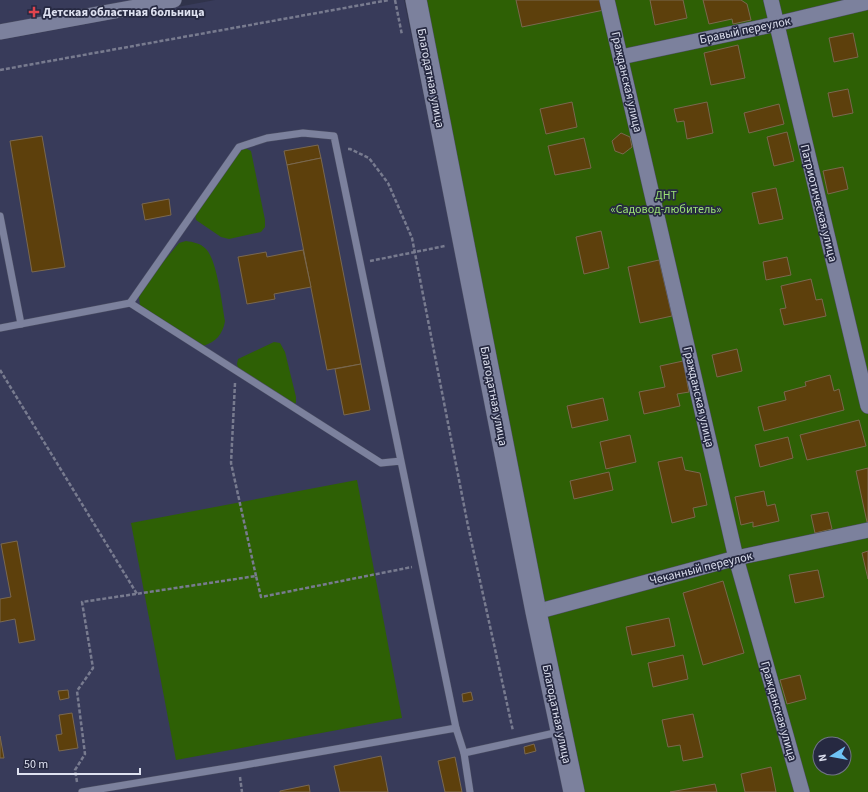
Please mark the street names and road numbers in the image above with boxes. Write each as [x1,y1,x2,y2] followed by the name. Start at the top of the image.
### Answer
[698,13,792,48] street label: Бравый переулок
[413,27,448,129] street label: Благодатная улица
[607,30,646,134] street label: Гражданская улица
[796,143,841,264] street label: Патриотическая улица
[476,345,511,447] street label: Благодатная улица
[679,345,718,449] street label: Гражданская улица
[648,547,754,589] street label: Чеканный переулок
[756,659,801,763] street label: Гражданская улица
[538,663,575,765] street label: Благодатная улица

